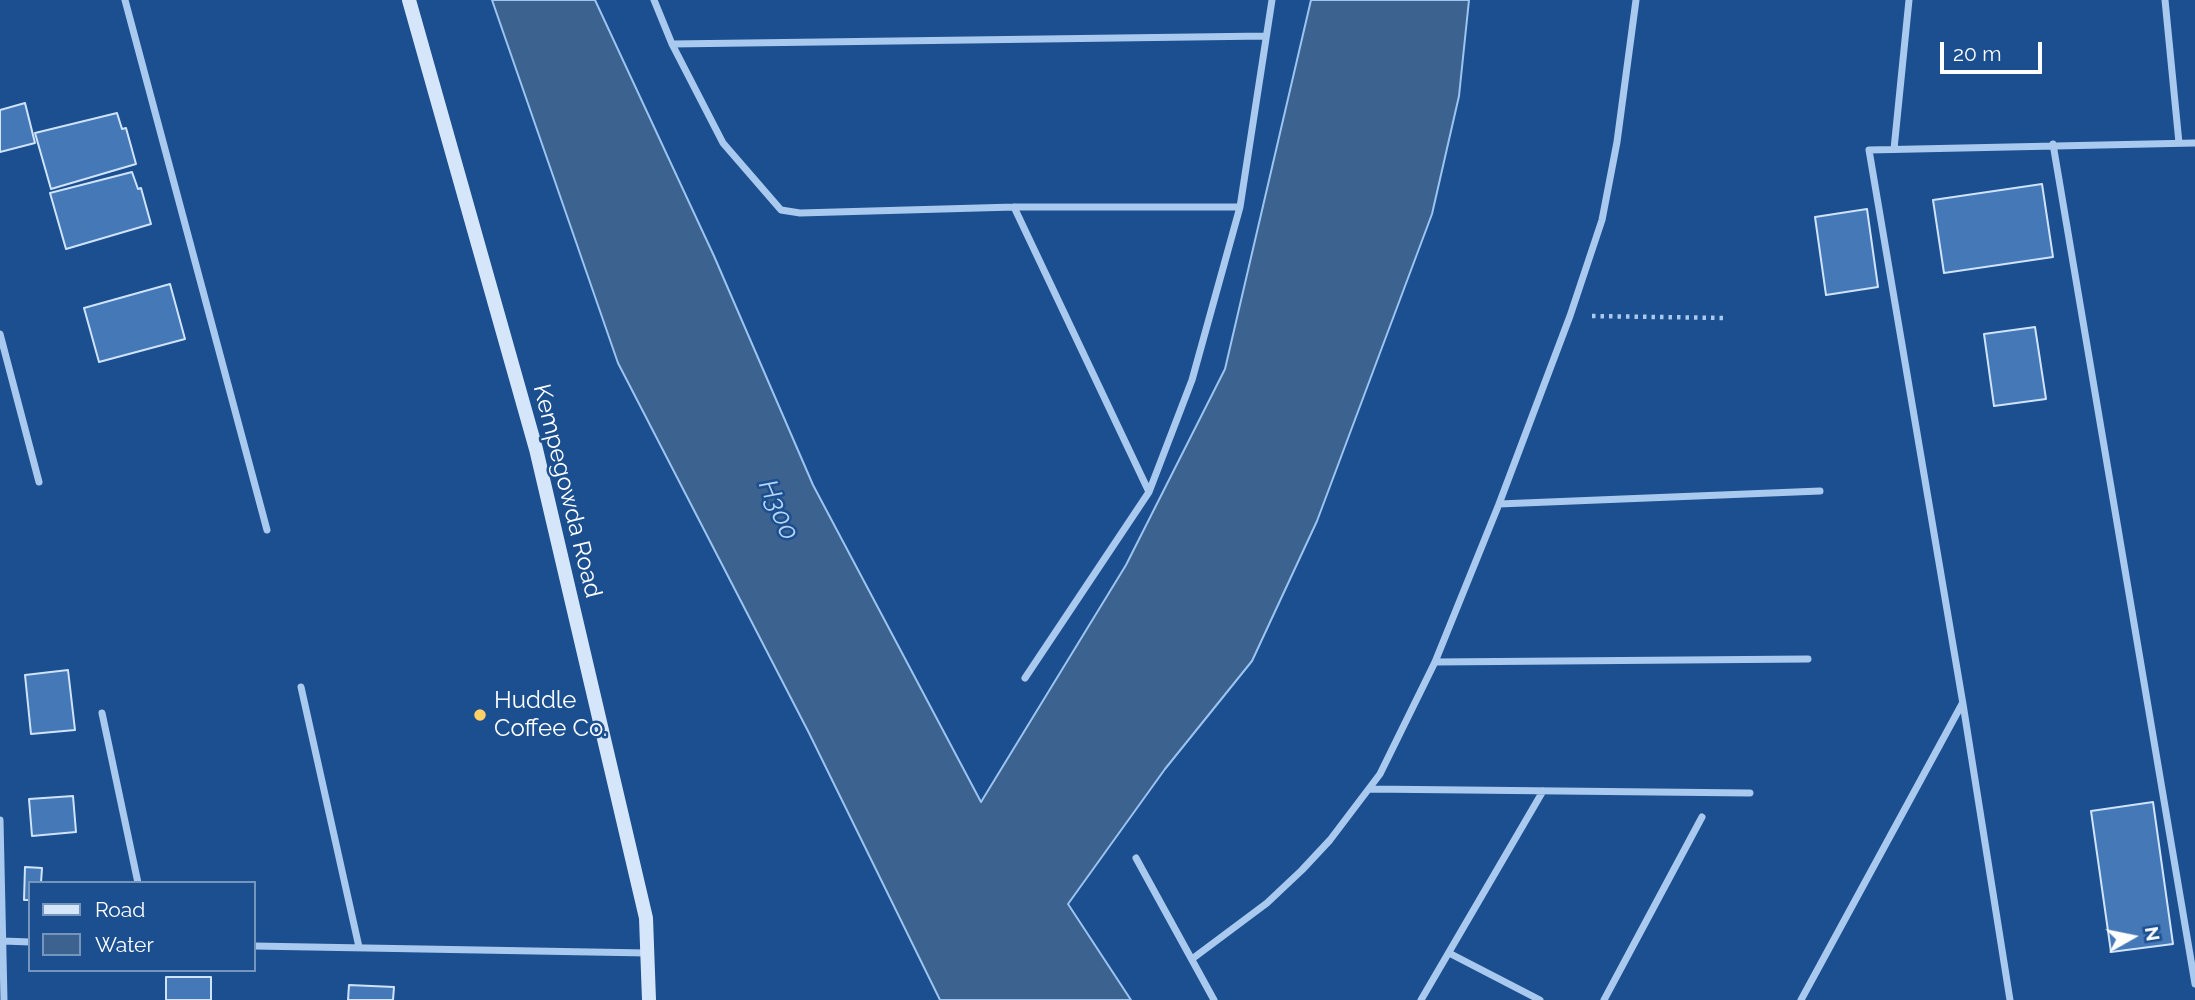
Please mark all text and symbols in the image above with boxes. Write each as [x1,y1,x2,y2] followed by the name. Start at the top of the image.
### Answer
[1943,28,2044,72] scale bar
[1953,41,2001,66] text: 20 m
[527,381,607,601] street label: Kempegowda Road
[751,475,805,545] water label: H300
[494,687,607,743] place label: Huddle Coffee Co.
[472,707,488,723] marker: Huddle Coffee Co.
[28,881,256,972] legend
[95,897,145,922] text: Road
[2097,902,2167,972] north arrow
[2141,925,2165,943] text: N
[95,932,154,957] text: Water

